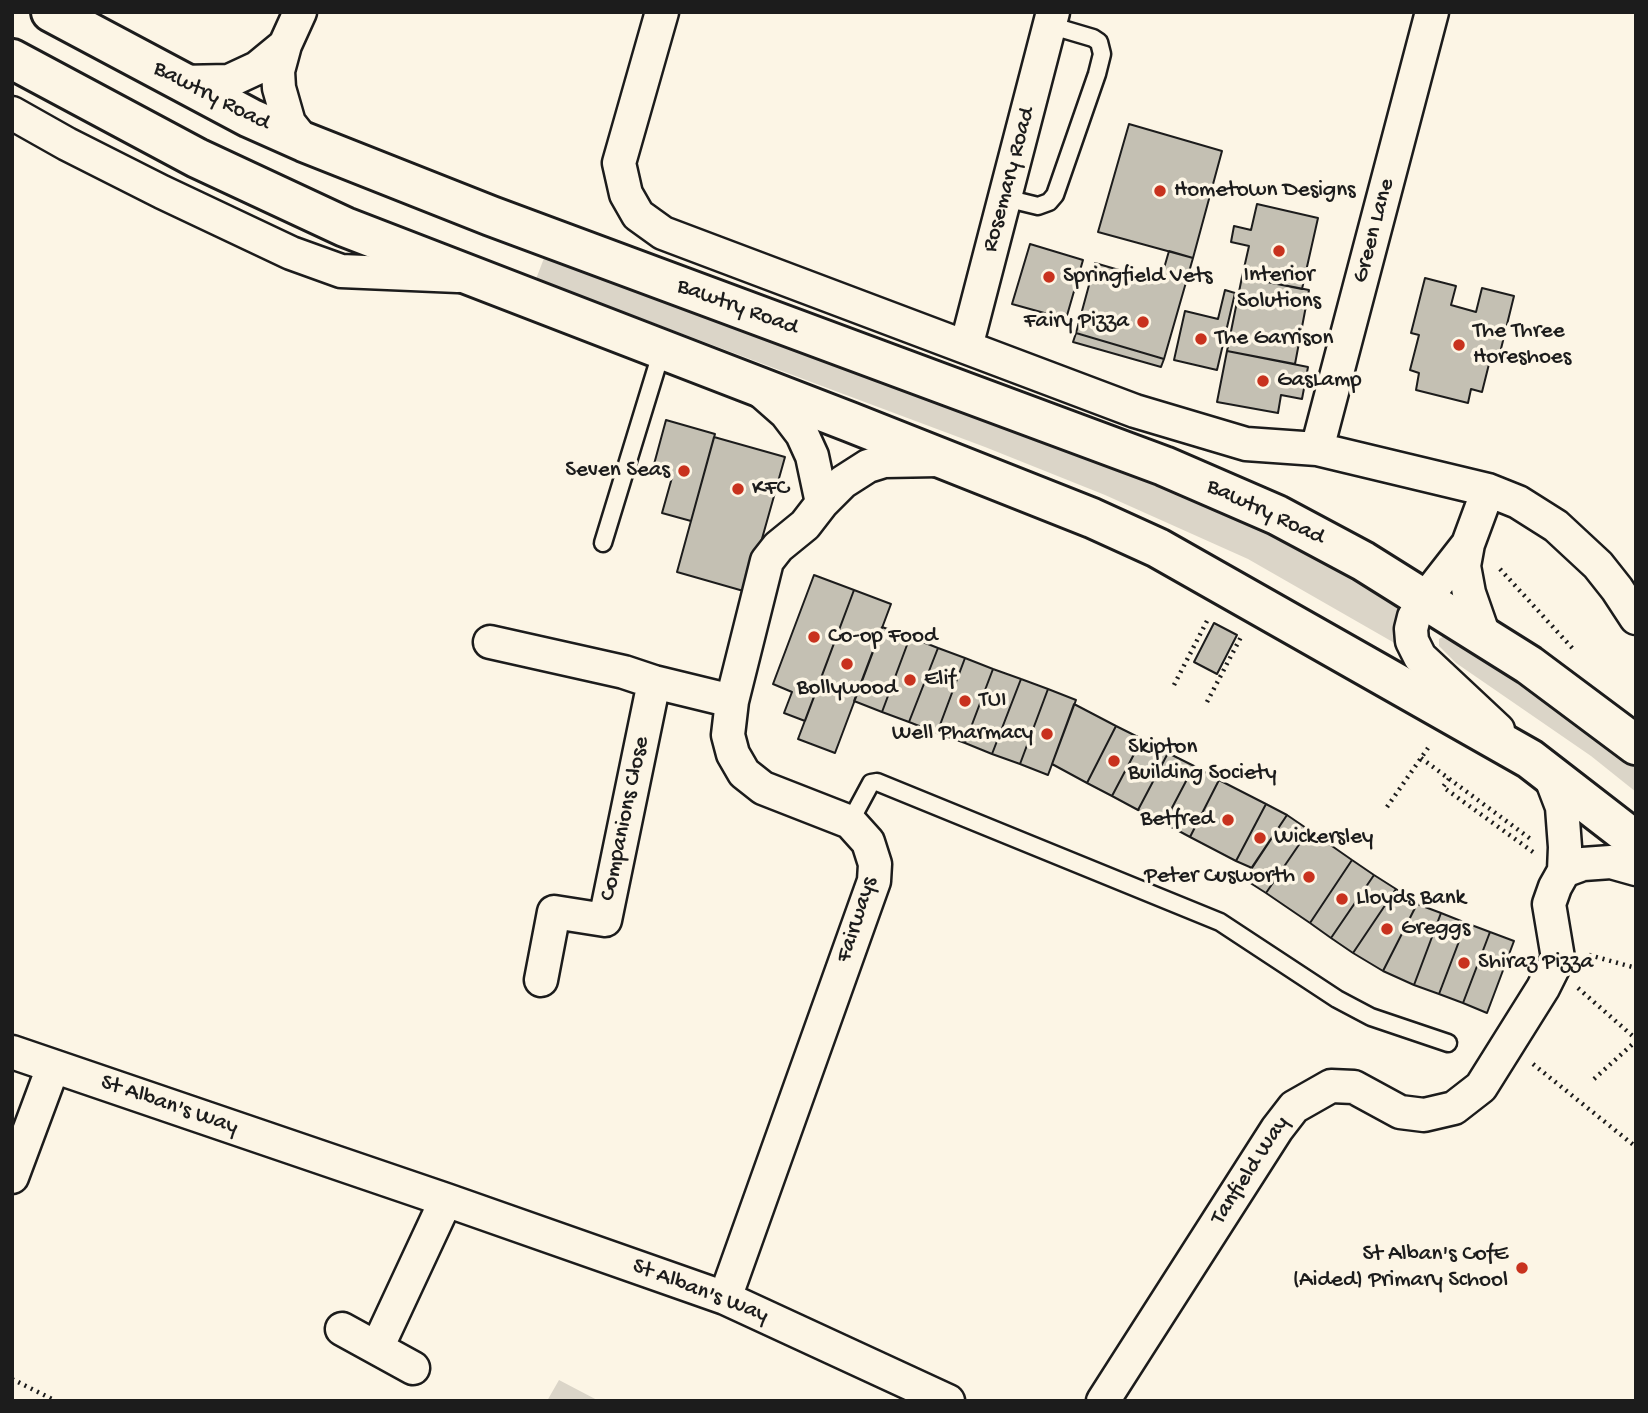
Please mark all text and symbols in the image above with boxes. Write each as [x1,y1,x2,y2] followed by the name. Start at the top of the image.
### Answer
[148,56,274,138] street label: Bawtry Road
[977,105,1043,255] street label: Rosemary Road
[1348,176,1402,286] street label: Green Lane
[1174,177,1356,205] place label: Hometown Designs
[1152,183,1168,199] marker: Hometown Designs
[1271,243,1287,259] marker: Interior Solutions
[1237,262,1321,316] place label: Interior Solutions
[1063,263,1213,291] place label: Springfield Vets
[1041,269,1057,285] marker: Springfield Vets
[673,273,801,343] street label: Bawtry Road
[1024,308,1129,336] place label: Fairy Pizza
[1135,314,1151,330] marker: Fairy Pizza
[1473,318,1571,372] place label: The Three Horeshoes
[1215,325,1333,353] place label: The Garrison
[1193,331,1209,347] marker: The Garrison
[1451,337,1467,353] marker: The Three Horeshoes
[1277,367,1362,395] place label: GasLamp
[1255,373,1271,389] marker: GasLamp
[565,457,670,485] place label: Seven Seas
[676,463,692,479] marker: Seven Seas
[1202,474,1328,552] street label: Bawtry Road
[752,475,789,503] place label: KFC
[730,481,746,497] marker: KFC
[828,623,937,651] place label: Co-op Food
[806,629,822,645] marker: Co-op Food
[839,656,855,672] marker: Bollywood
[924,666,955,694] place label: Elif
[902,672,918,688] marker: Elif
[797,675,897,703] place label: Bollywood
[979,687,1007,715] place label: TUI
[957,693,973,709] marker: TUI
[892,720,1033,748] place label: Well Pharmacy
[1039,726,1055,742] marker: Well Pharmacy
[595,734,657,904] street label: Companions Close
[1128,734,1277,788] place label: Skipton Building Society
[1106,753,1122,769] marker: Skipton Building Society
[1140,806,1214,834] place label: Betfred
[1220,812,1236,828] marker: Betfred
[1274,824,1373,852] place label: Wickersley
[1252,830,1268,846] marker: Wickersley
[1144,863,1295,891] place label: Peter Cusworth
[1301,869,1317,885] marker: Peter Cusworth
[831,874,885,966] street label: Fairways
[1356,885,1466,913] place label: Lloyds Bank
[1334,891,1350,907] marker: Lloyds Bank
[1401,915,1470,943] place label: Greggs
[1379,921,1395,937] marker: Greggs
[1478,949,1593,977] place label: Shiraz Pizza
[1456,955,1472,971] marker: Shiraz Pizza
[97,1070,241,1142] street label: St Alban's Way
[1206,1111,1296,1231] street label: Tanfield Way
[1293,1241,1508,1295] place label: St Alban's CofE (Aided) Primary School
[628,1253,772,1331] street label: St Alban's Way
[1514,1260,1530,1276] marker: St Alban's CofE (Aided) Primary School

